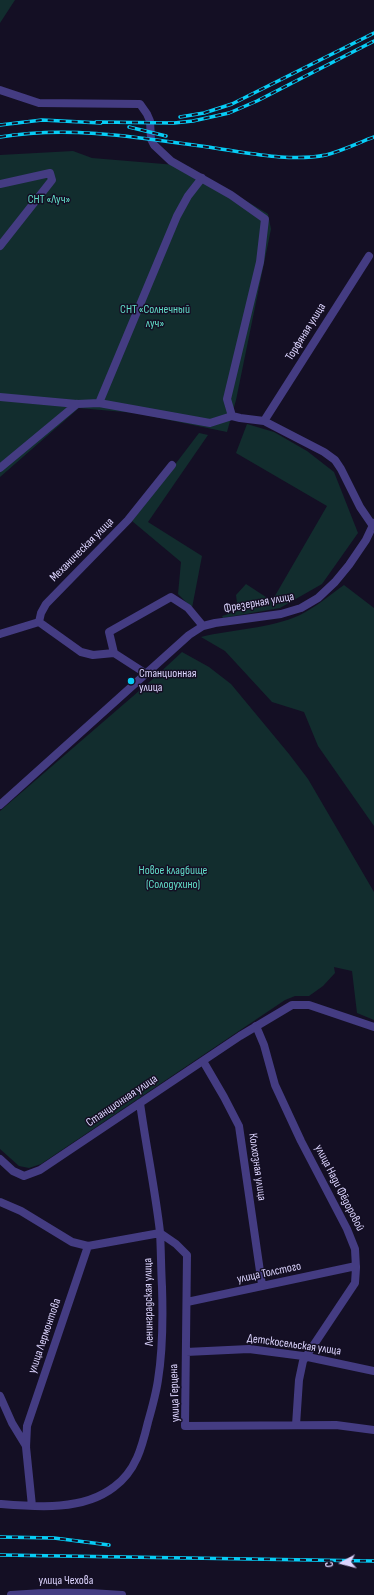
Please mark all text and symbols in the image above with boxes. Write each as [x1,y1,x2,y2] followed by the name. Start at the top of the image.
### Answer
[28,193,70,207] park label: СНТ «Луч»
[283,301,329,363] street label: Торфяная улица
[120,303,190,331] park label: СНТ «Солнечный луч»
[47,515,117,585] street label: Механическая улица
[223,590,295,616] street label: Фрезерная улица
[139,667,197,695] place label: Станционная улица
[126,676,136,686] marker: Станционная улица
[139,864,207,892] park label: Новое кладбище (Солодухино)
[84,1072,160,1130] street label: Станционная улица
[245,1132,269,1202] street label: Колхозная улица
[311,1142,367,1234] street label: улица Нади Фёдоровой
[141,1258,157,1346] street label: Ленинградская улица
[236,1259,302,1287] street label: улица Толстого
[25,1297,65,1375] street label: улица Лермонтова
[246,1331,342,1359] street label: Детскосельская улица
[167,1364,183,1422] street label: улица Герцена
[322,1543,362,1583] north arrow
[323,1561,336,1568] text: С
[39,1574,93,1588] street label: улица Чехова

